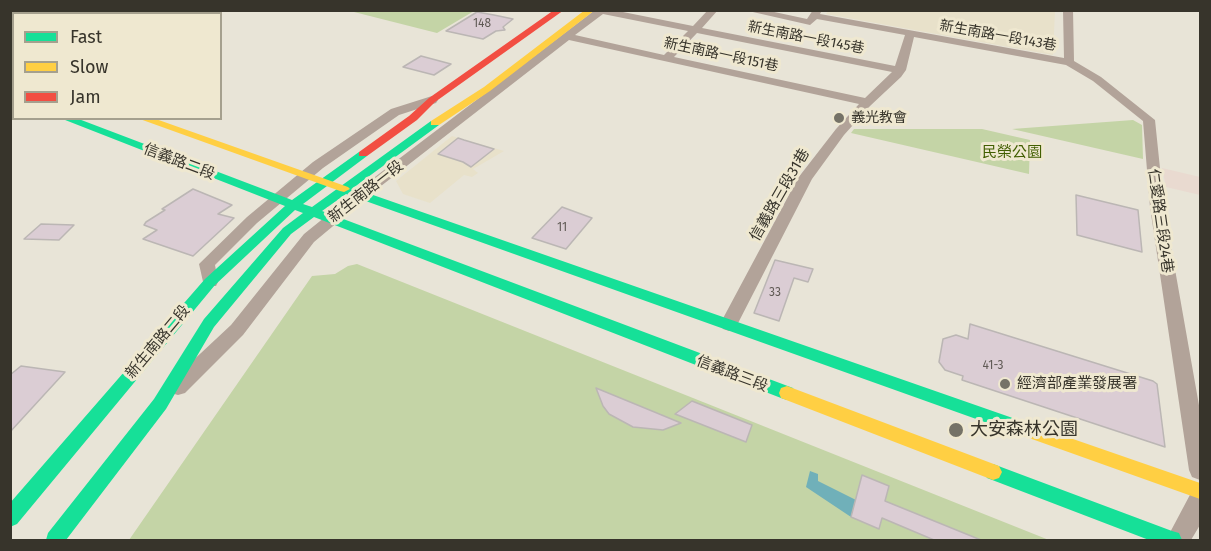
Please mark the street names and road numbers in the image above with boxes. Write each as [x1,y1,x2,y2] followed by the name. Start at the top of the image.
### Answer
[938,17,1058,55] street label: 新生南路一段143巷
[746,18,866,58] street label: 新生南路一段145巷
[662,35,780,75] street label: 新生南路一段151巷
[141,140,217,184] street label: 信義路二段
[746,146,814,244] street label: 信義路三段31巷
[325,157,407,227] street label: 新生南路一段
[1144,168,1176,274] street label: 仁愛路三段24巷
[122,302,194,382] street label: 新生南路二段
[694,352,770,396] street label: 信義路三段

